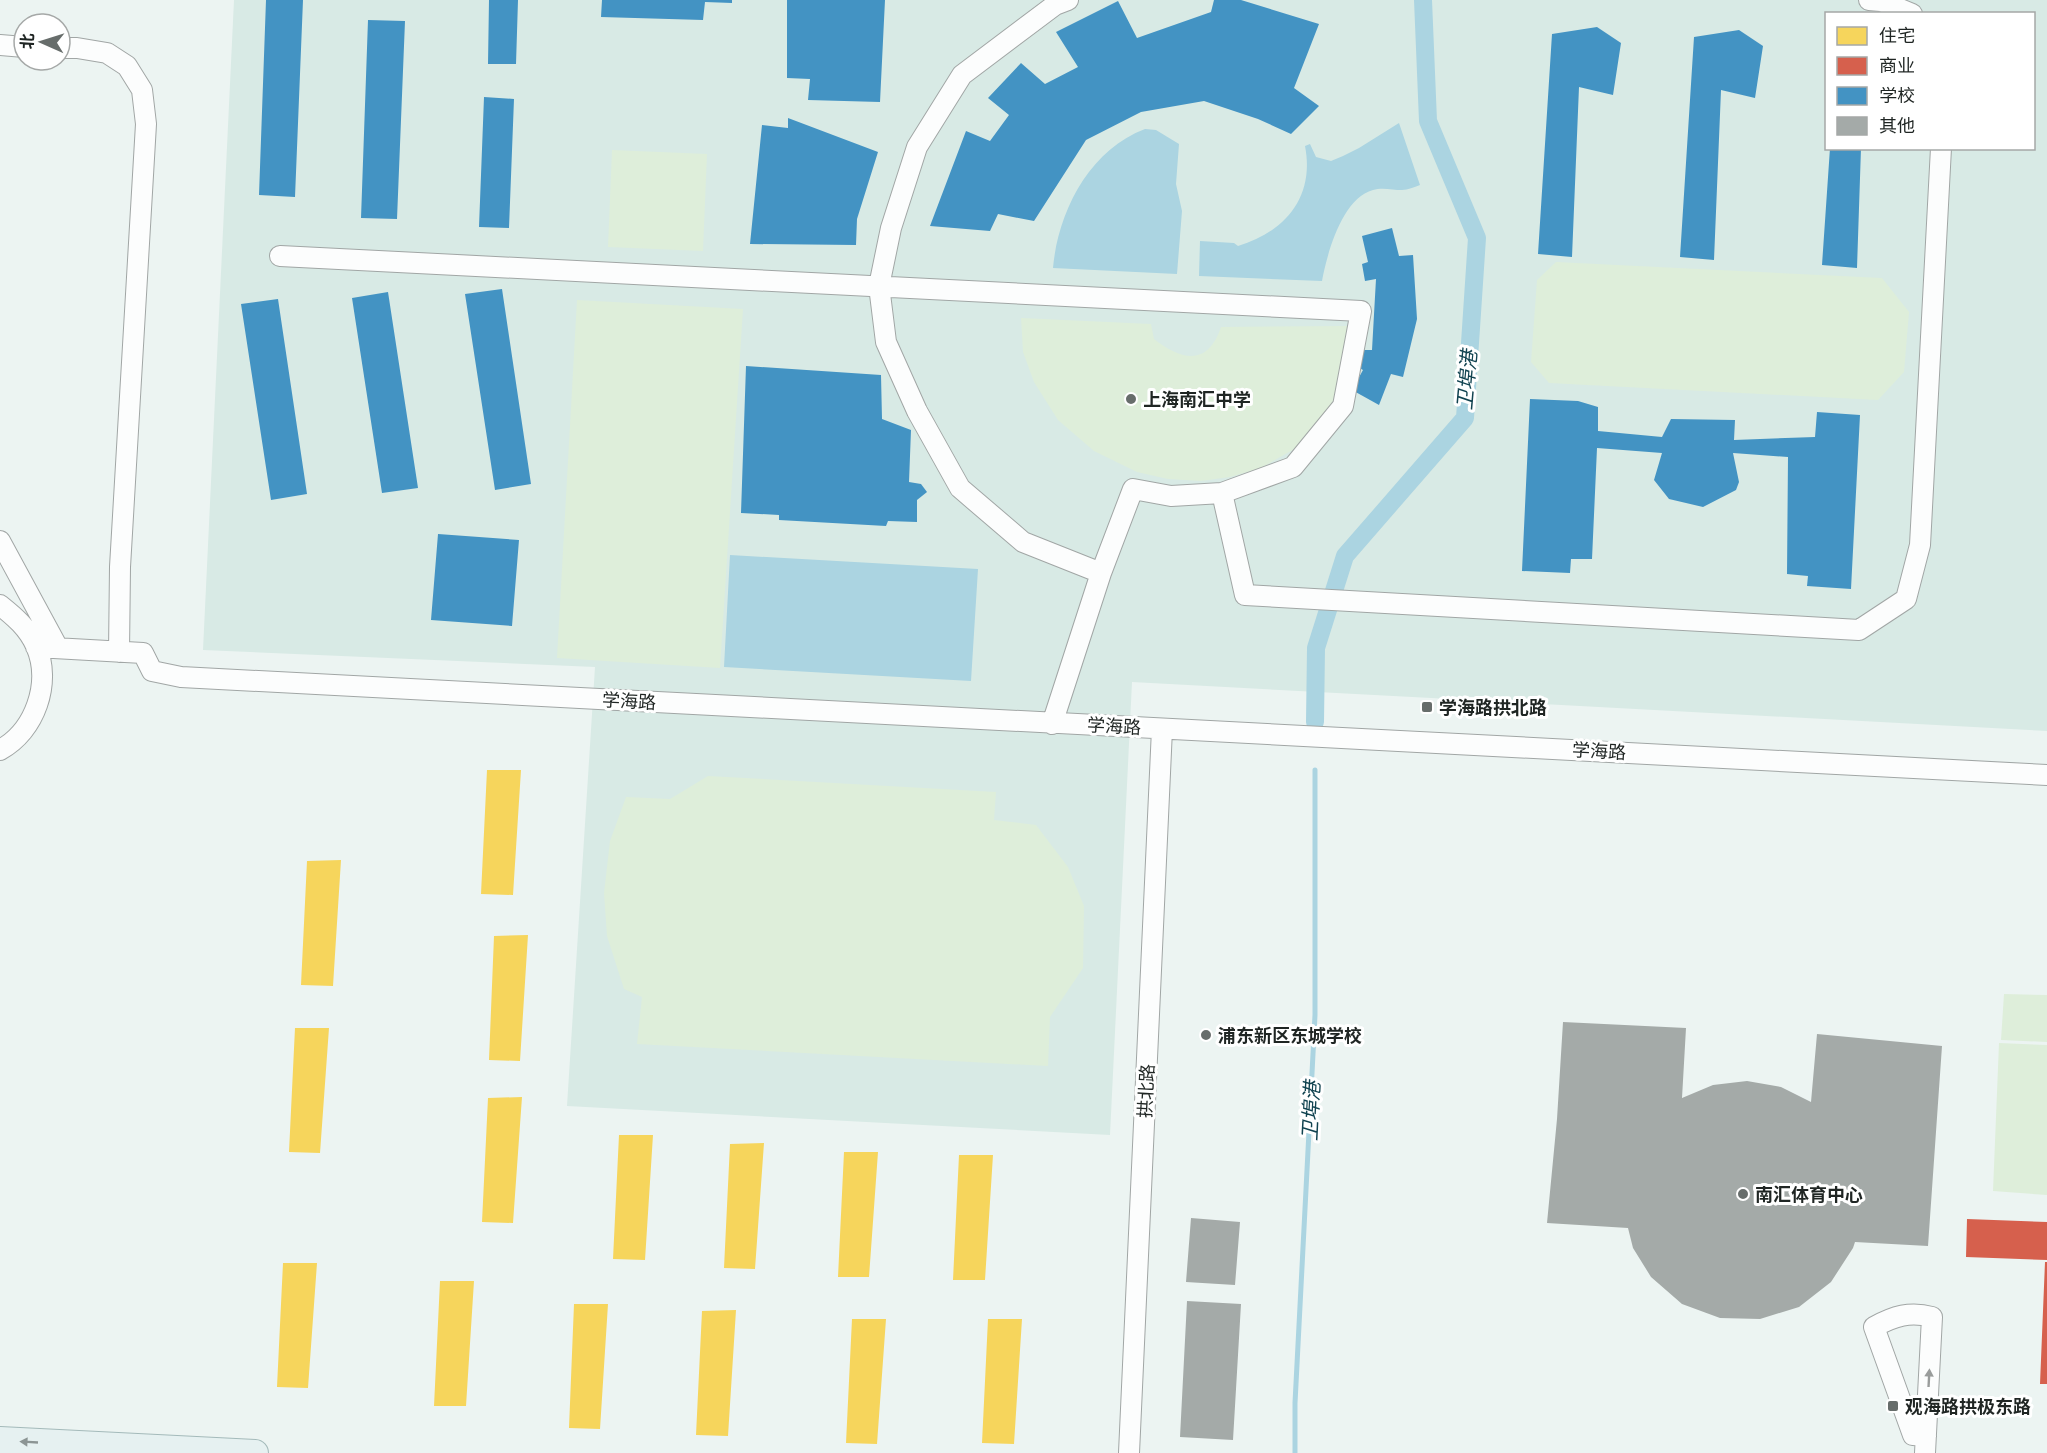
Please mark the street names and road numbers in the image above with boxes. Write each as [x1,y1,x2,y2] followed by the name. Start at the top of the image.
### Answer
[601,689,657,713] street label: 学海路
[1086,714,1142,738] street label: 学海路
[1571,739,1627,763] street label: 学海路
[1134,1063,1158,1119] street label: 拱北路

